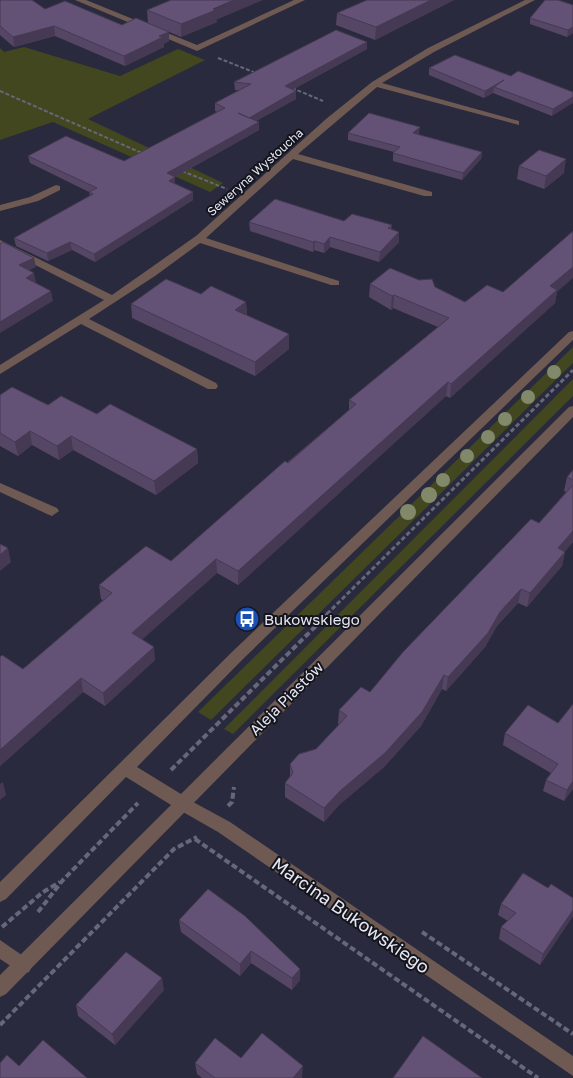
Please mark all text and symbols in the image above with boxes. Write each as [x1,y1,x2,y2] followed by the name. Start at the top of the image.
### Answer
[204,125,306,219] street label: Seweryna Wysłoucha
[234,606,260,632] bus stop icon: Bukowskiego
[264,610,360,628] place label: Bukowskiego
[245,657,327,739] street label: Aleja Piastów
[268,852,434,978] street label: Marcina Bukowskiego

